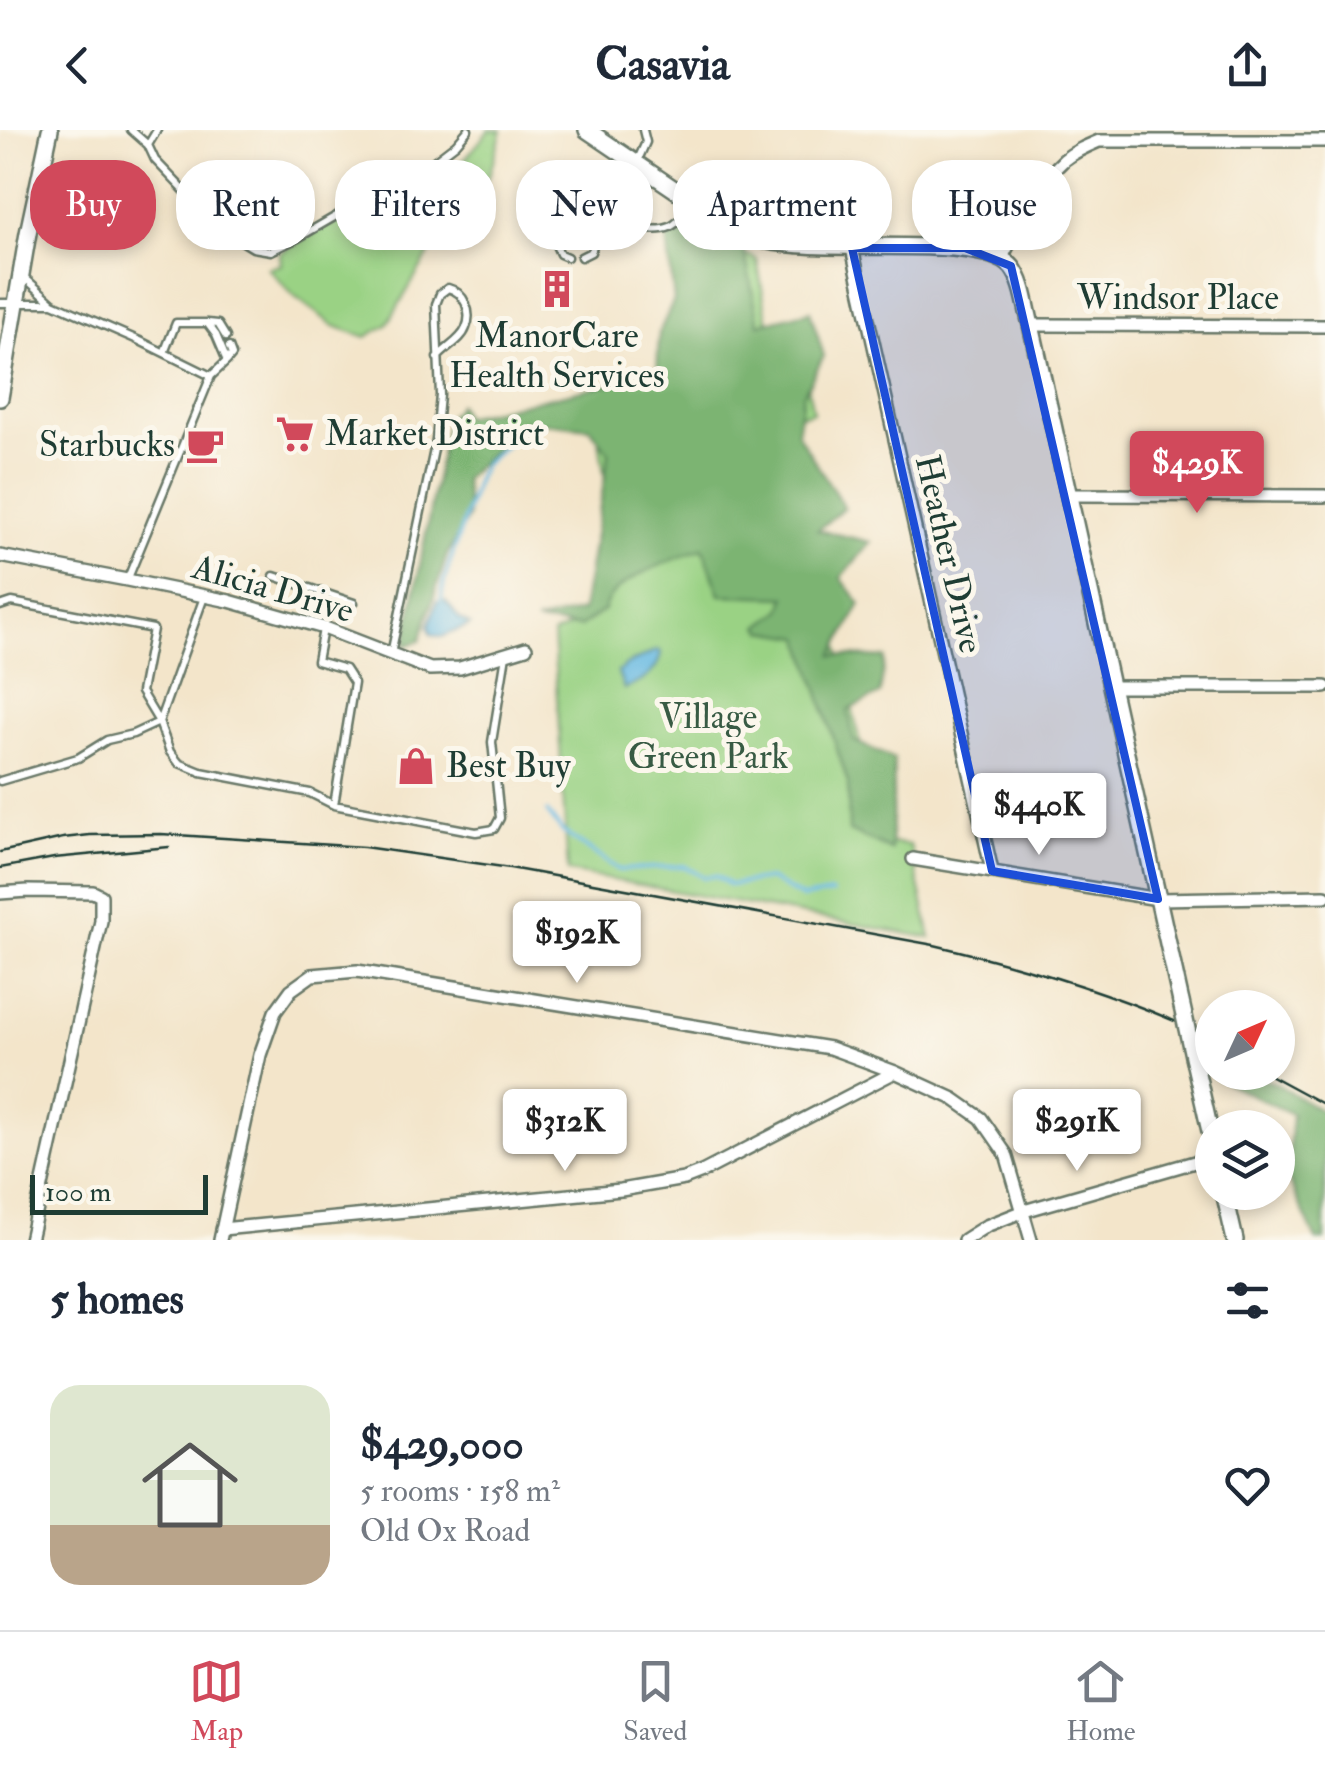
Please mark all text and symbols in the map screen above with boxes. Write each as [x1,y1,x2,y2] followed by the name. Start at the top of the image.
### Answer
[595,37,730,93] text: Casavia
[50,38,105,93] icon: back
[1220,38,1275,93] icon: share
[30,160,156,250] chip: Buy
[176,160,315,250] chip: Rent
[335,160,496,250] chip: Filters
[516,160,653,250] chip: New
[673,160,892,250] chip: Apartment
[912,160,1072,250] chip: House
[536,268,578,310] building icon: ManorCare Health Services
[1076,276,1279,320] street label: Windsor Place
[449,314,665,398] place label: ManorCare Health Services
[325,412,544,456] place label: Market District
[274,413,316,455] supermarket icon: Market District
[39,423,175,467] place label: Starbucks
[184,424,226,466] cafe icon: Starbucks
[1127,431,1267,516] pin: $429K
[1152,443,1242,483] text: $429K
[905,451,993,657] street label: Heather Drive
[186,545,359,633] street label: Alicia Drive
[628,695,789,779] park label: Village Green Park
[446,744,571,788] place label: Best Buy
[395,745,437,787] shop icon: Best Buy
[969,773,1109,858] pin: $440K
[993,785,1085,825] text: $440K
[507,901,647,986] pin: $192K
[535,913,619,953] text: $192K
[1195,990,1295,1090] north arrow
[1195,990,1295,1210] map controls
[495,1089,635,1174] pin: $312K
[1007,1089,1147,1174] pin: $291K
[525,1101,605,1141] text: $312K
[1035,1101,1119,1141] text: $291K
[1195,1110,1295,1210] button: layers
[30,1170,208,1214] scale bar
[45,1175,111,1210] text: 100 m
[1220,1273,1275,1328] icon: filters
[50,1274,184,1326] text: 5 homes
[360,1419,524,1471] text: $429,000
[130,1425,250,1545] icon: home
[1220,1458,1275,1513] icon: heart
[360,1471,560,1511] text: 5 rooms · 158 m²
[360,1511,530,1551] text: Old Ox Road
[189,1654,244,1749] tab: Map
[623,1654,687,1749] tab: Saved
[1066,1654,1136,1749] tab: Home

